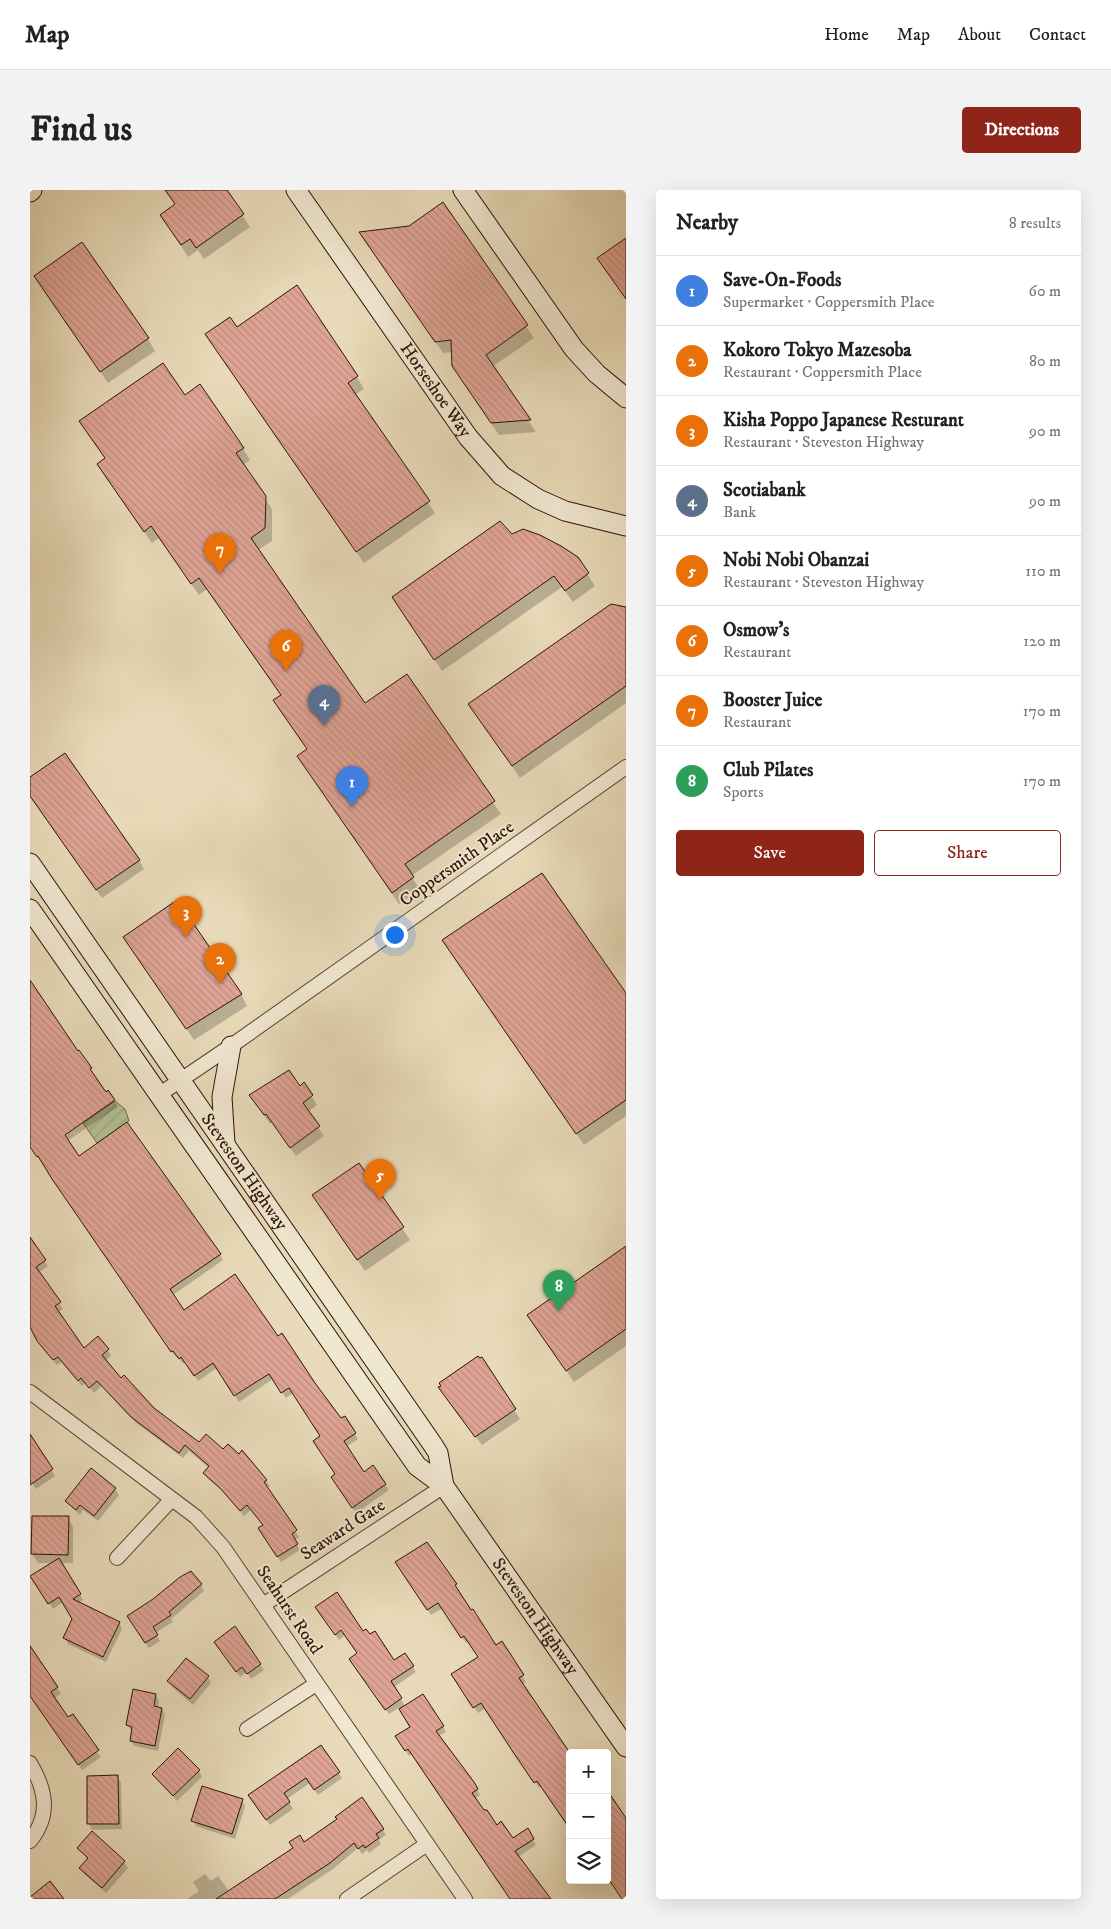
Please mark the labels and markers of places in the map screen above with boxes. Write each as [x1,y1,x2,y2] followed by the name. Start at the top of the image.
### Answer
[204,533,236,574] pin: 7
[270,630,302,671] pin: 6
[308,685,340,726] pin: 4
[336,766,368,807] pin: 1
[170,896,202,937] pin: 3
[204,943,236,984] pin: 2
[364,1159,396,1200] pin: 5
[543,1270,575,1311] pin: 8

